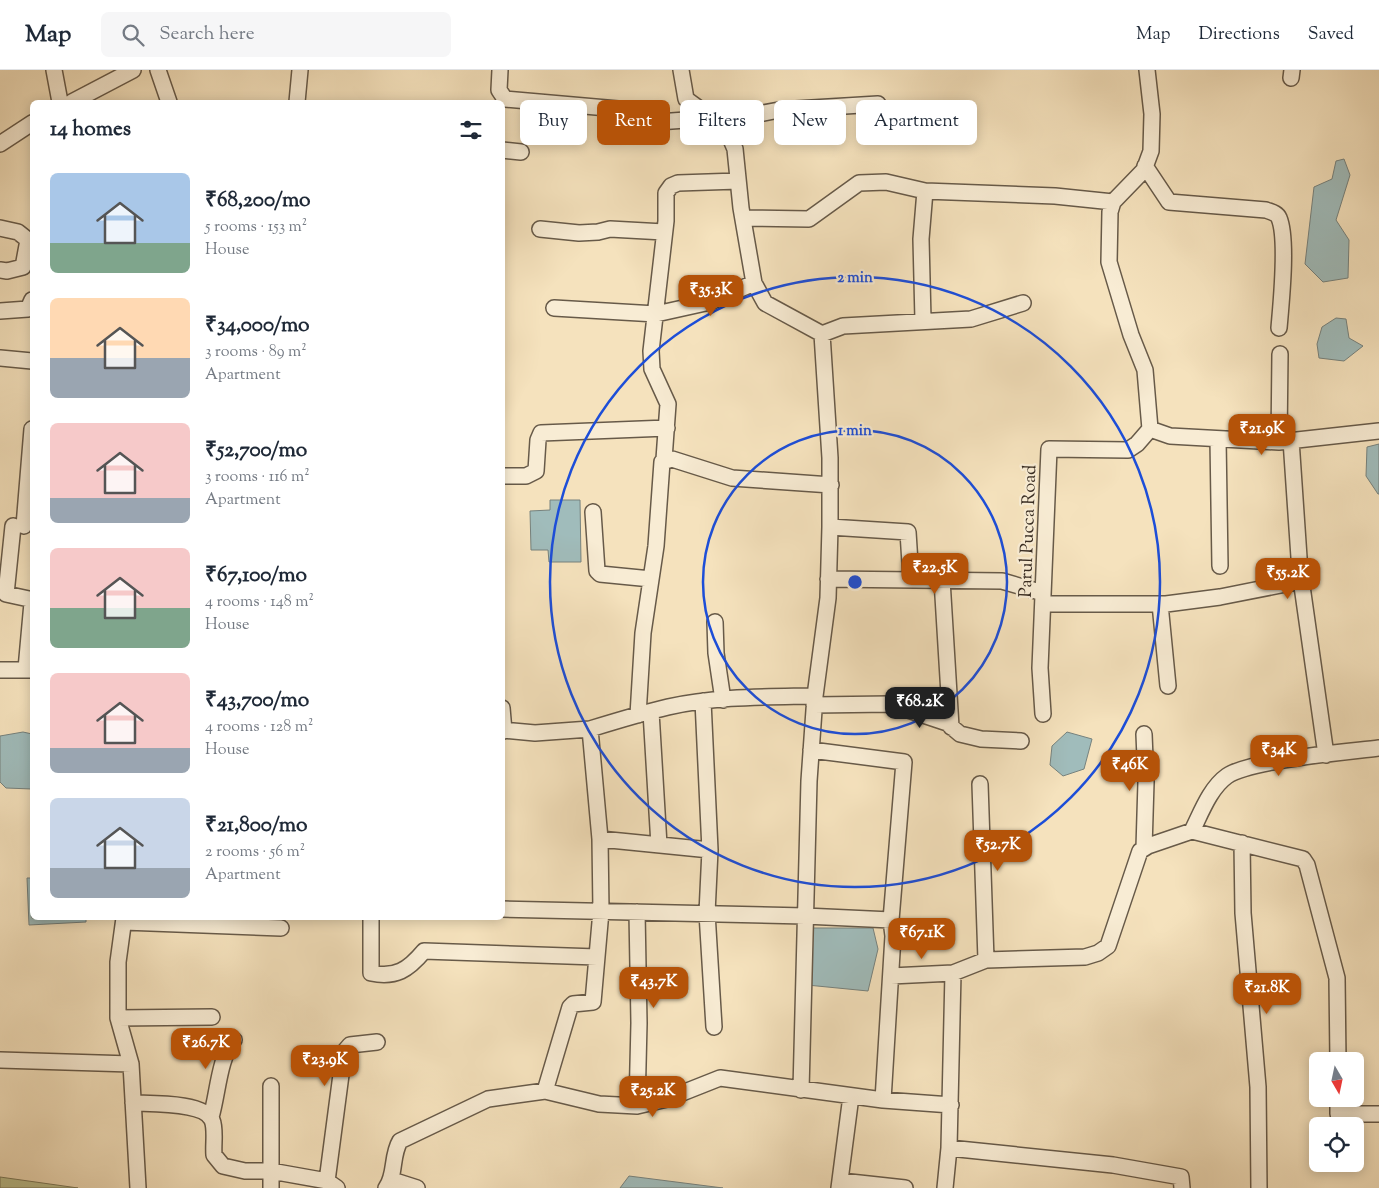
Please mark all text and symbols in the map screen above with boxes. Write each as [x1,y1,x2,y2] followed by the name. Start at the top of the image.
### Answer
[101,12,451,57] search box
[25,18,71,52] text: Map
[119,21,147,49] icon: search
[159,21,255,48] text: Search here
[1136,22,1171,48] text: Map
[1199,22,1280,48] text: Directions
[1308,22,1354,48] text: Saved
[520,100,587,145] chip: Buy
[597,100,670,145] chip: Rent
[680,100,764,145] chip: Filters
[774,100,846,145] chip: New
[856,100,977,145] chip: Apartment
[50,115,131,145] text: 14 homes
[457,116,485,144] icon: filters
[205,186,311,216] text: ₹68,200/mo
[90,193,150,253] icon: home
[205,216,307,239] text: 5 rooms · 153 m²
[205,239,249,262] text: House
[837,268,873,289] text: 2 min
[670,274,752,317] pin: ₹35.3K
[689,279,733,302] text: ₹35.3K
[205,311,310,341] text: ₹34,000/mo
[90,318,150,378] icon: home
[205,341,307,364] text: 3 rooms · 89 m²
[205,364,281,387] text: Apartment
[1221,414,1303,456] pin: ₹21.9K
[1239,418,1285,441] text: ₹21.9K
[838,421,872,442] text: 1 min
[205,436,307,466] text: ₹52,700/mo
[90,443,150,503] icon: home
[1014,464,1044,598] street label: Parul Pucca Road
[205,466,310,489] text: 3 rooms · 116 m²
[205,489,281,512] text: Apartment
[894,552,976,595] pin: ₹22.5K
[912,557,958,580] text: ₹22.5K
[1247,558,1329,600] pin: ₹55.2K
[205,561,307,591] text: ₹67,100/mo
[1266,562,1310,585] text: ₹55.2K
[90,568,150,628] icon: home
[846,573,864,591] centre of rings
[205,591,314,614] text: 4 rooms · 148 m²
[205,614,249,637] text: House
[205,686,309,716] text: ₹43,700/mo
[879,686,961,729] pin: ₹68.2K
[896,691,944,714] text: ₹68.2K
[90,693,150,753] icon: home
[205,716,313,739] text: 4 rooms · 128 m²
[1249,734,1309,777] pin: ₹34K
[205,739,249,762] text: House
[1261,739,1297,762] text: ₹34K
[1100,750,1160,792] pin: ₹46K
[1112,754,1148,777] text: ₹46K
[205,811,307,841] text: ₹21,800/mo
[90,818,150,878] icon: home
[957,830,1039,872] pin: ₹52.7K
[975,834,1021,857] text: ₹52.7K
[205,841,305,864] text: 2 rooms · 56 m²
[205,864,281,887] text: Apartment
[881,918,963,960] pin: ₹67.1K
[899,922,945,945] text: ₹67.1K
[613,966,695,1009] pin: ₹43.7K
[630,971,678,994] text: ₹43.7K
[1226,972,1308,1015] pin: ₹21.8K
[1244,977,1290,1000] text: ₹21.8K
[165,1028,247,1070] pin: ₹26.7K
[182,1032,230,1055] text: ₹26.7K
[284,1044,366,1087] pin: ₹23.9K
[302,1049,348,1072] text: ₹23.9K
[1309,1052,1364,1108] north arrow
[1309,1052,1364,1172] map controls
[612,1076,694,1118] pin: ₹25.2K
[630,1080,676,1103] text: ₹25.2K
[1309,1117,1364,1172] button: locate

